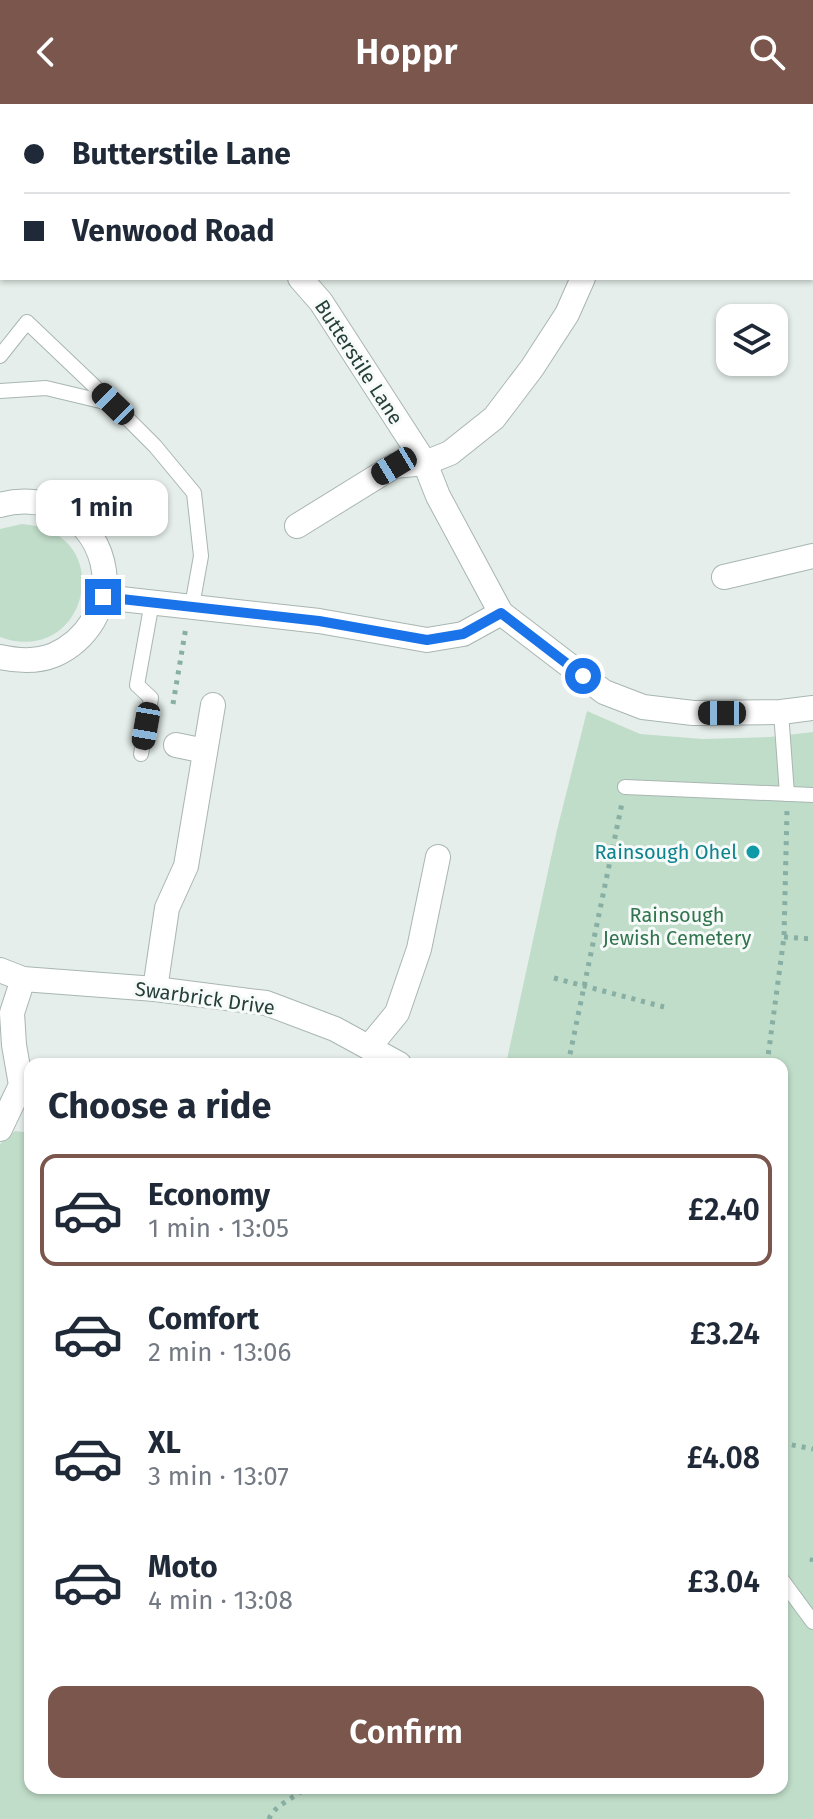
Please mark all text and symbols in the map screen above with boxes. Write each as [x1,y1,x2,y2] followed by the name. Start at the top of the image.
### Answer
[24,30,68,74] icon: back
[355,30,458,74] text: Hoppr
[745,30,789,74] icon: search
[72,136,291,172] text: Butterstile Lane
[72,213,275,249] text: Venwood Road
[310,295,408,429] street label: Butterstile Lane
[716,304,788,376] map controls
[716,304,788,376] button: layers
[87,379,139,429] car
[367,443,421,489] car
[37,481,169,537] callout: 1 min
[71,492,133,523] text: 1 min
[85,579,121,615] route end
[565,658,601,694] route start
[130,700,162,752] car
[698,701,746,725] car
[594,840,737,864] place label: Rainsough Ohel
[744,843,762,861] marker: Rainsough Ohel
[603,903,751,950] park label: Rainsough Jewish Cemetery
[134,976,276,1020] street label: Swarbrick Drive
[48,1084,271,1128] text: Choose a ride
[52,1174,124,1246] icon: car
[148,1177,270,1213] text: Economy
[688,1192,760,1228] text: £2.40
[148,1213,289,1244] text: 1 min · 13:05
[52,1298,124,1370] icon: car
[148,1301,259,1337] text: Comfort
[690,1316,760,1352] text: £3.24
[148,1337,291,1368] text: 2 min · 13:06
[52,1422,124,1494] icon: car
[148,1425,181,1461] text: XL
[687,1440,760,1476] text: £4.08
[148,1461,289,1492] text: 3 min · 13:07
[52,1546,124,1618] icon: car
[148,1549,218,1585] text: Moto
[688,1564,760,1600] text: £3.04
[148,1585,293,1616] text: 4 min · 13:08
[48,1686,764,1778] button: Confirm

